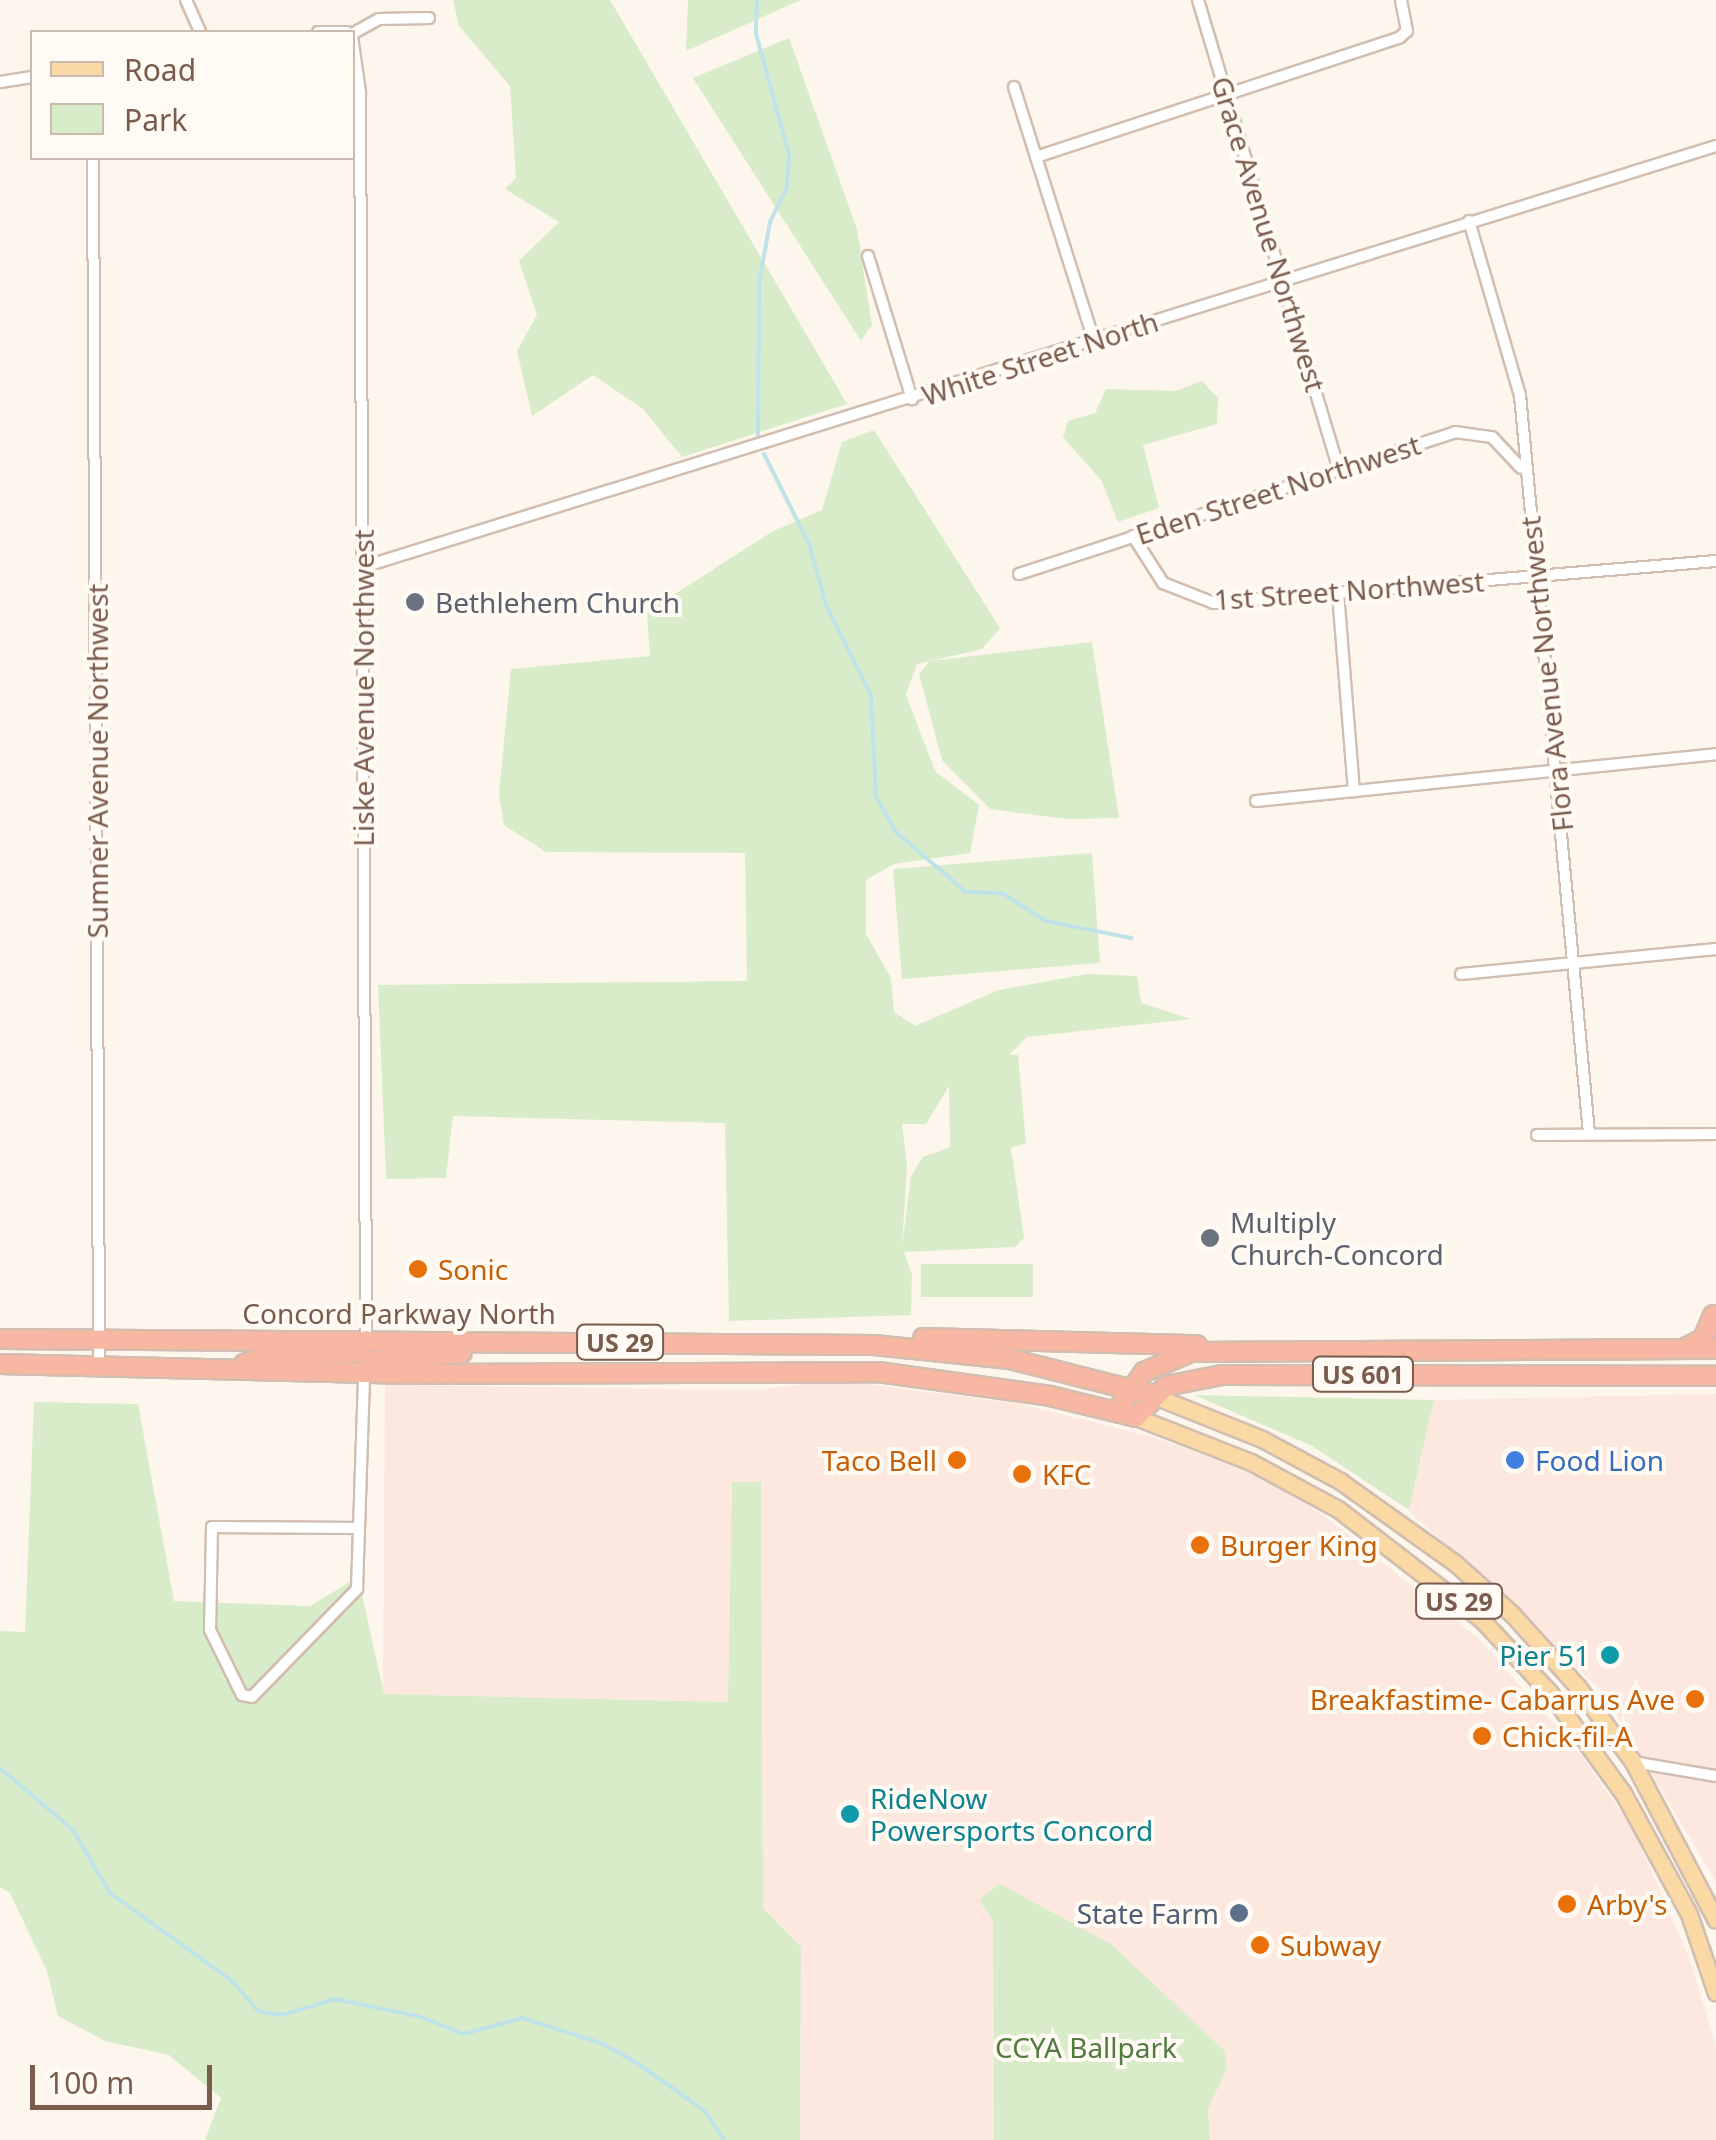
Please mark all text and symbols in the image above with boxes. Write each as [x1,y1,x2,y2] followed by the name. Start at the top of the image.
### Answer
[30,30,355,160] legend
[124,49,196,90] text: Road
[1205,72,1333,396] street label: Grace Avenue Northwest
[124,99,187,140] text: Park
[918,304,1162,412] street label: White Street North
[1132,427,1424,551] street label: Eden Street Northwest
[1513,515,1579,833] street label: Flora Avenue Northwest
[346,529,380,847] street label: Liske Avenue Northwest
[1213,564,1485,616] street label: 1st Street Northwest
[80,584,114,938] street label: Sumner Avenue Northwest
[435,585,680,619] place label: Bethlehem Church
[404,591,426,613] marker: Bethlehem Church
[1230,1205,1444,1271] place label: Multiply Church-Concord
[1199,1227,1221,1249] marker: Multiply Church-Concord
[438,1252,508,1286] place label: Sonic
[407,1258,429,1280] marker: Sonic
[242,1296,556,1330] street label: Concord Parkway North
[575,1322,665,1362] road number: US 29
[1310,1354,1416,1394] road number: US 601
[822,1443,937,1477] place label: Taco Bell
[1535,1443,1664,1477] place label: Food Lion
[946,1449,968,1471] marker: Taco Bell
[1504,1449,1526,1471] marker: Food Lion
[1042,1457,1092,1491] place label: KFC
[1011,1463,1033,1485] marker: KFC
[1220,1528,1378,1562] place label: Burger King
[1189,1534,1211,1556] marker: Burger King
[1414,1581,1504,1621] road number: US 29
[1499,1638,1590,1672] place label: Pier 51
[1599,1644,1621,1666] marker: Pier 51
[1310,1682,1675,1716] place label: Breakfastime- Cabarrus Ave
[1684,1688,1706,1710] marker: Breakfastime- Cabarrus Ave
[1502,1719,1633,1753] place label: Chick-fil-A
[1471,1725,1493,1747] marker: Chick-fil-A
[870,1781,1153,1847] place label: RideNow Powersports Concord
[839,1803,861,1825] marker: RideNow Powersports Concord
[1587,1887,1667,1921] place label: Arby's
[1556,1893,1578,1915] marker: Arby's
[1077,1896,1219,1930] place label: State Farm
[1228,1902,1250,1924] marker: State Farm
[1280,1928,1381,1962] place label: Subway
[1249,1934,1271,1956] marker: Subway
[995,2030,1177,2064] park label: CCYA Ballpark
[35,2045,218,2107] scale bar
[47,2062,134,2103] text: 100 m

